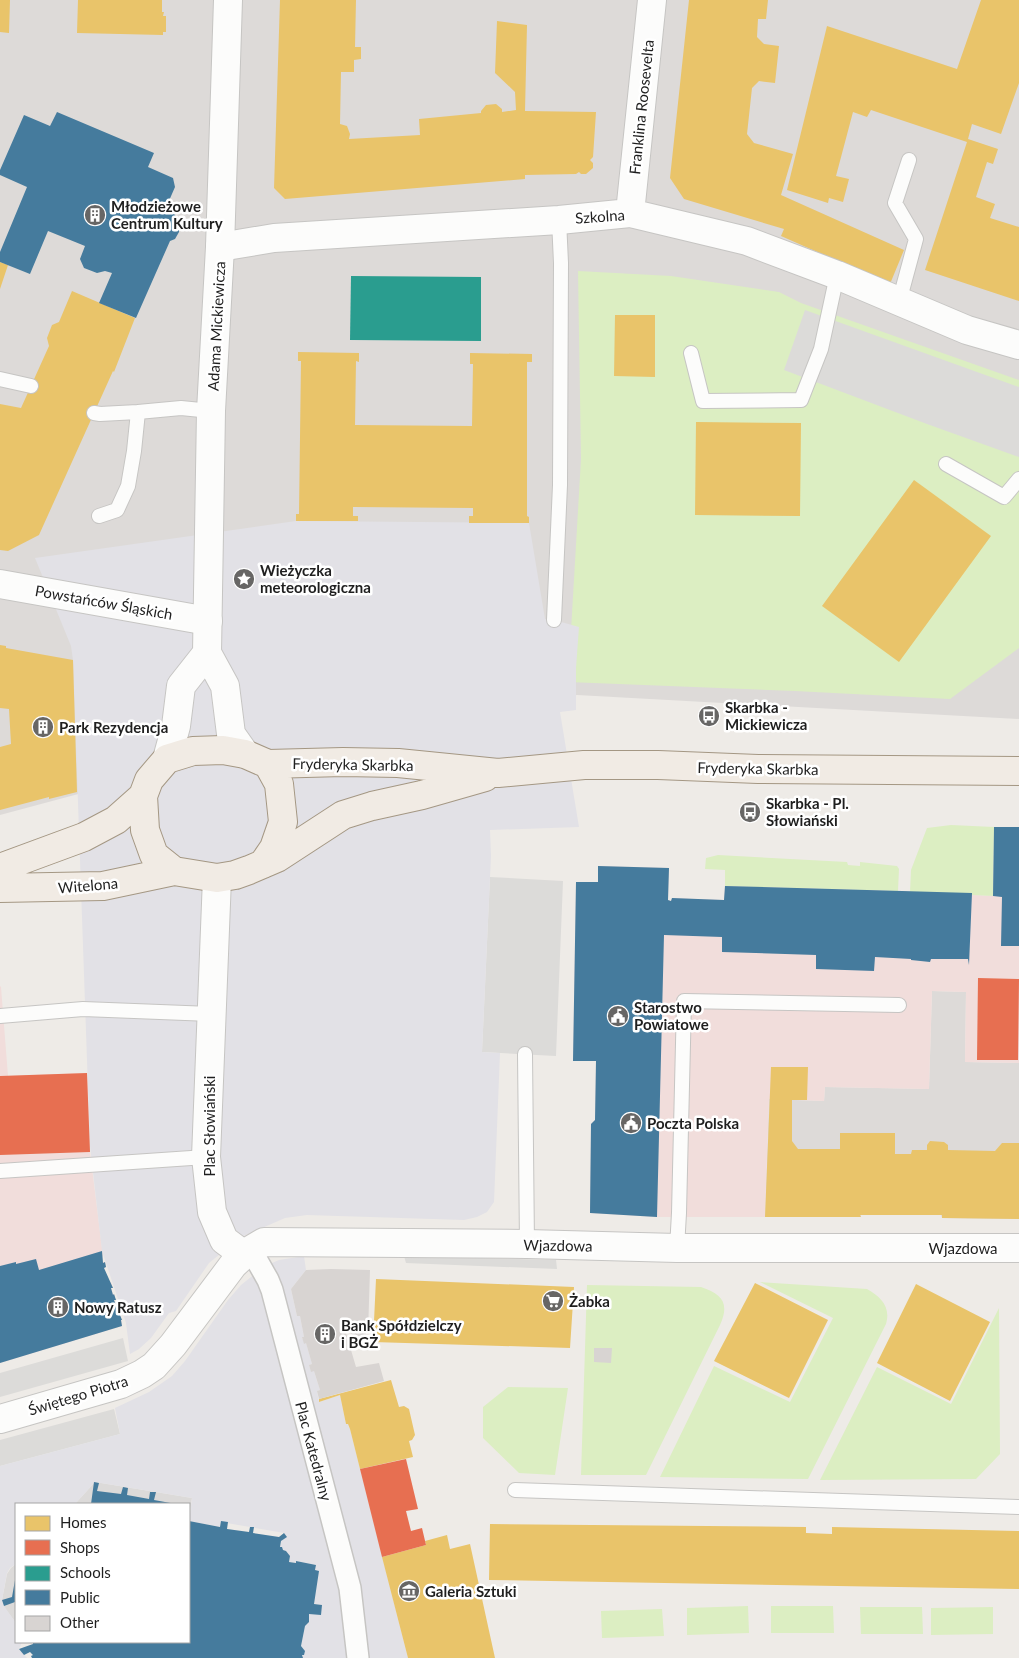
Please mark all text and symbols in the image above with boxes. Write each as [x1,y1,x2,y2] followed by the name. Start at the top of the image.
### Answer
[625,39,657,175] street label: Franklina Roosevelta
[111,197,223,232] place label: Młodzieżowe Centrum Kultury
[83,203,107,227] building icon: Młodzieżowe Centrum Kultury
[575,205,625,227] street label: Szkolna
[204,261,228,391] street label: Adama Mickiewicza
[260,561,371,596] place label: Wieżyczka meteorologiczna
[232,567,256,591] place icon: Wieżyczka meteorologiczna
[34,581,174,623] street label: Powstańców Śląskich
[725,698,807,733] place label: Skarbka - Mickiewicza
[697,704,721,728] bus stop icon: Skarbka - Mickiewicza
[31,715,55,739] building icon: Park Rezydencja
[59,718,168,736] place label: Park Rezydencja
[292,754,414,774] street label: Fryderyka Skarbka
[697,758,819,778] street label: Fryderyka Skarbka
[766,794,849,829] place label: Skarbka - Pl. Słowiański
[738,800,762,824] bus stop icon: Skarbka - Pl. Słowiański
[57,873,119,897] street label: Witelona
[634,998,709,1033] place label: Starostwo Powiatowe
[606,1004,630,1028] public building icon: Starostwo Powiatowe
[200,1076,218,1176] street label: Plac Słowiański
[619,1111,643,1135] public building icon: Poczta Polska
[647,1114,739,1132] place label: Poczta Polska
[523,1235,593,1255] street label: Wjazdowa
[928,1239,998,1257] street label: Wjazdowa
[541,1289,565,1313] supermarket icon: Żabka
[569,1292,610,1310] place label: Żabka
[46,1295,70,1319] building icon: Nowy Ratusz
[74,1298,162,1316] place label: Nowy Ratusz
[341,1316,462,1351] place label: Bank Spółdzielczy i BGŻ
[313,1322,337,1346] building icon: Bank Spółdzielczy i BGŻ
[26,1371,130,1419] street label: Świętego Piotra
[292,1399,336,1503] street label: Plac Katedralny
[15,1503,190,1643] legend
[60,1513,106,1531] text: Homes
[60,1538,100,1556] text: Shops
[60,1563,111,1581] text: Schools
[397,1579,421,1603] museum icon: Galeria Sztuki
[425,1582,517,1600] place label: Galeria Sztuki
[60,1588,100,1606] text: Public
[60,1613,100,1631] text: Other

